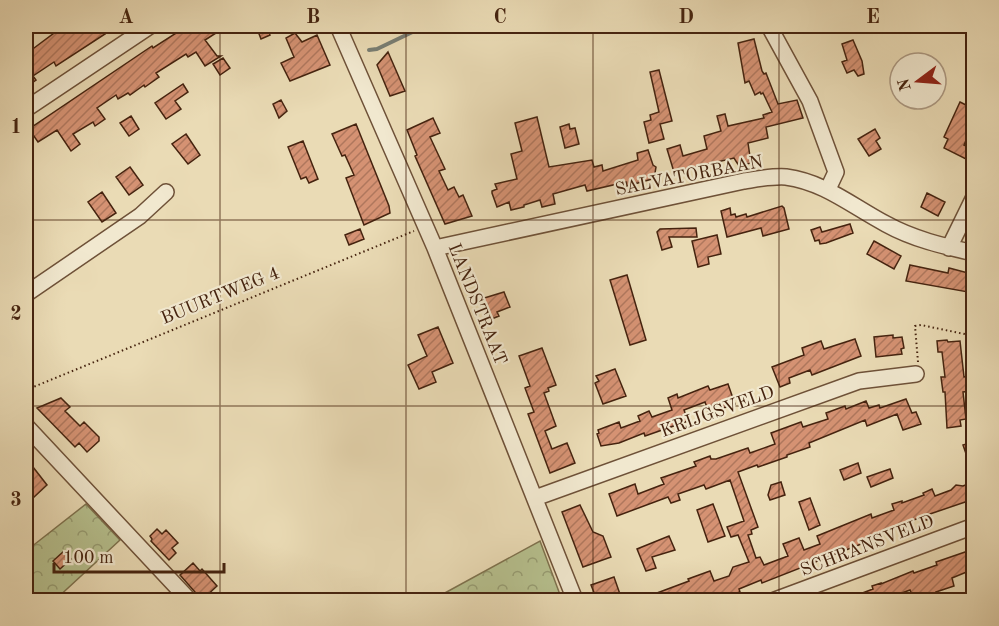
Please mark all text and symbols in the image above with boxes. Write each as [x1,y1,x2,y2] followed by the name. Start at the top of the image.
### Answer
[118,8,134,28] text: A
[306,8,320,28] text: B
[493,8,507,28] text: C
[678,8,694,28] text: D
[866,8,880,28] text: E
[888,51,948,111] north arrow
[896,76,915,93] text: N
[10,118,22,138] text: 1
[614,153,765,199] street label: SALVATORBAAN
[444,241,510,368] street label: LANDSTRAAT
[159,264,282,328] street label: BUURTWEG 4
[10,305,22,325] text: 2
[658,383,777,441] street label: KRIJGSVELD
[10,491,22,511] text: 3
[798,512,937,580] street label: SCHRANSVELD
[54,536,224,574] scale bar
[63,549,114,567] text: 100 m

